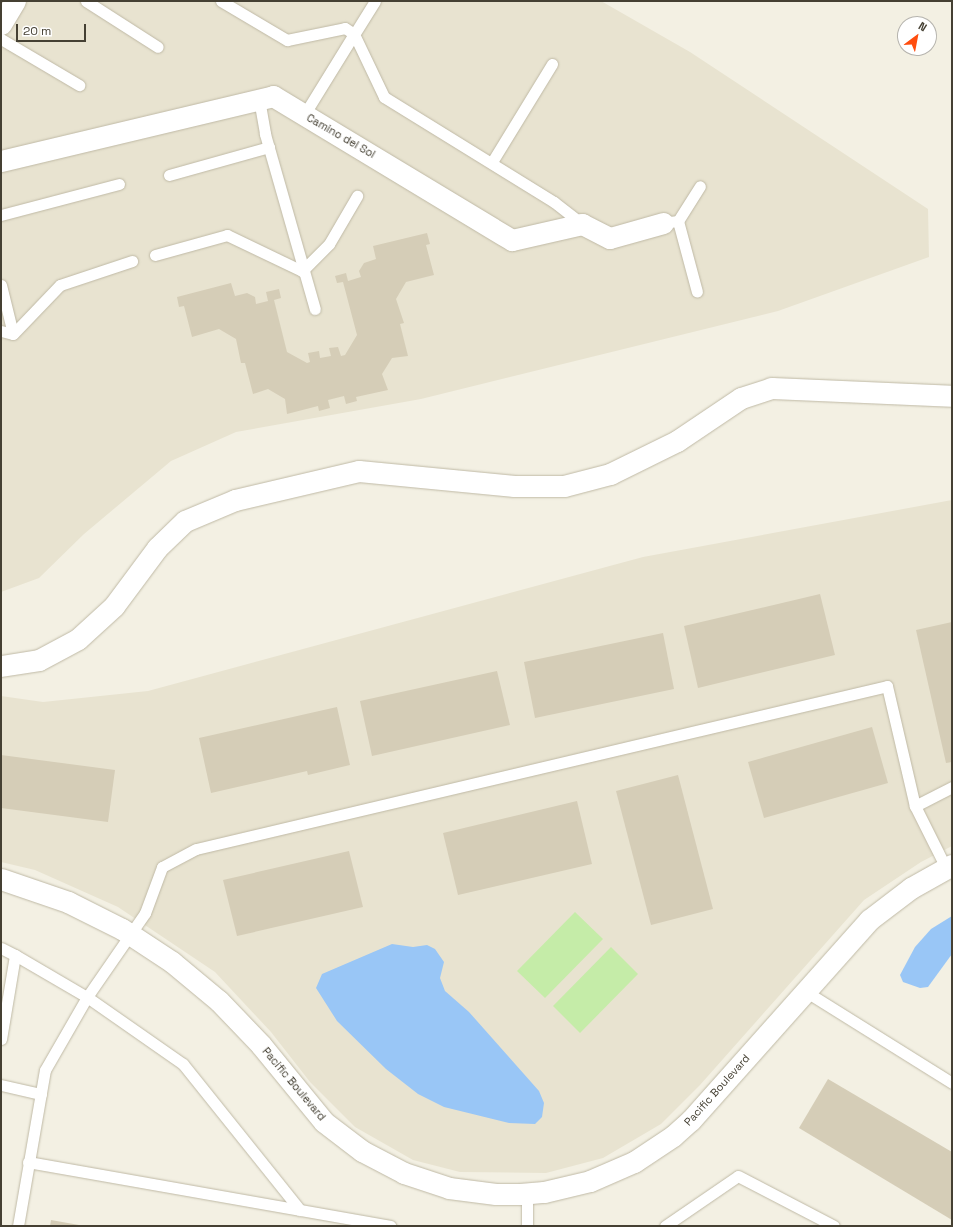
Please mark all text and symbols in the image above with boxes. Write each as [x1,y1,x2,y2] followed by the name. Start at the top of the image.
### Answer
[18,16,88,42] scale bar
[897,16,937,56] north arrow
[916,19,930,35] text: N
[23,23,51,39] text: 20 m
[304,111,378,161] street label: Camino del Sol
[260,1045,328,1123] street label: Pacific Boulevard
[681,1052,753,1128] street label: Pacific Boulevard

